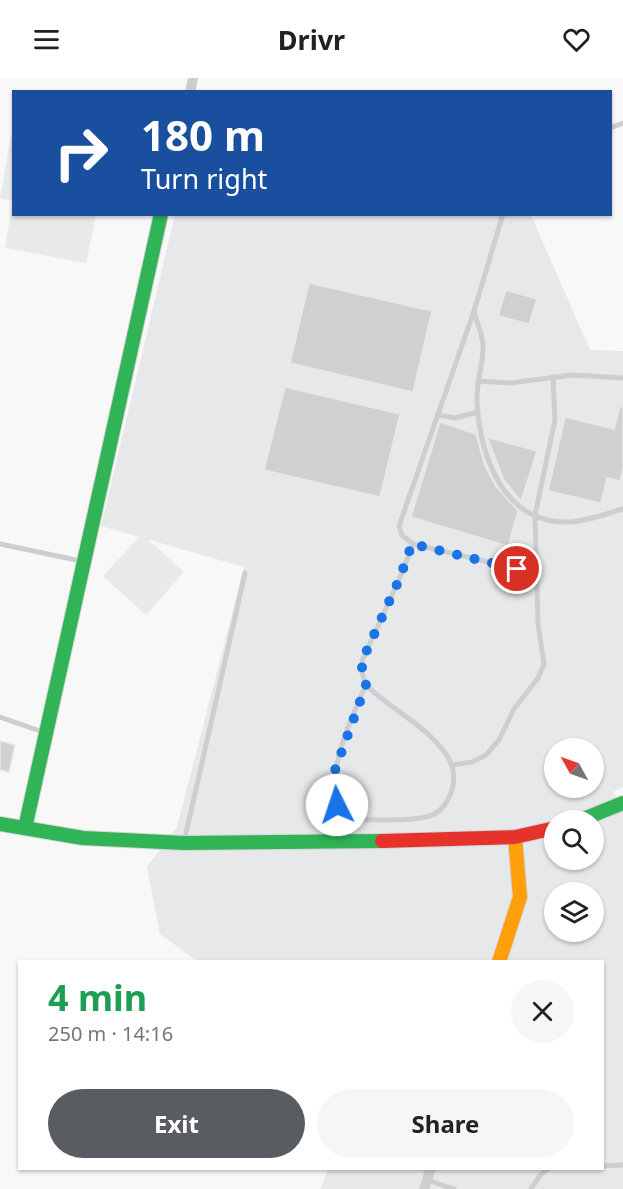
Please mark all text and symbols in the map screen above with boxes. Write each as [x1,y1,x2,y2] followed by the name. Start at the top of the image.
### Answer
[278,21,345,58] text: Drivr
[30,23,63,56] icon: menu
[560,23,593,56] icon: heart
[141,106,265,163] text: 180 m
[42,114,120,192] icon: right
[141,160,267,197] text: Turn right
[491,543,542,594] pin
[500,552,533,585] icon: arrive
[544,738,604,798] north arrow
[544,738,604,942] map controls
[305,773,369,837] position arrow
[544,810,604,870] button: search
[544,882,604,942] button: layers
[48,973,147,1022] text: 4 min
[511,980,574,1043] button: close
[48,1020,173,1047] text: 250 m · 14:16
[48,1089,305,1158] button: Exit
[317,1089,574,1158] button: Share

